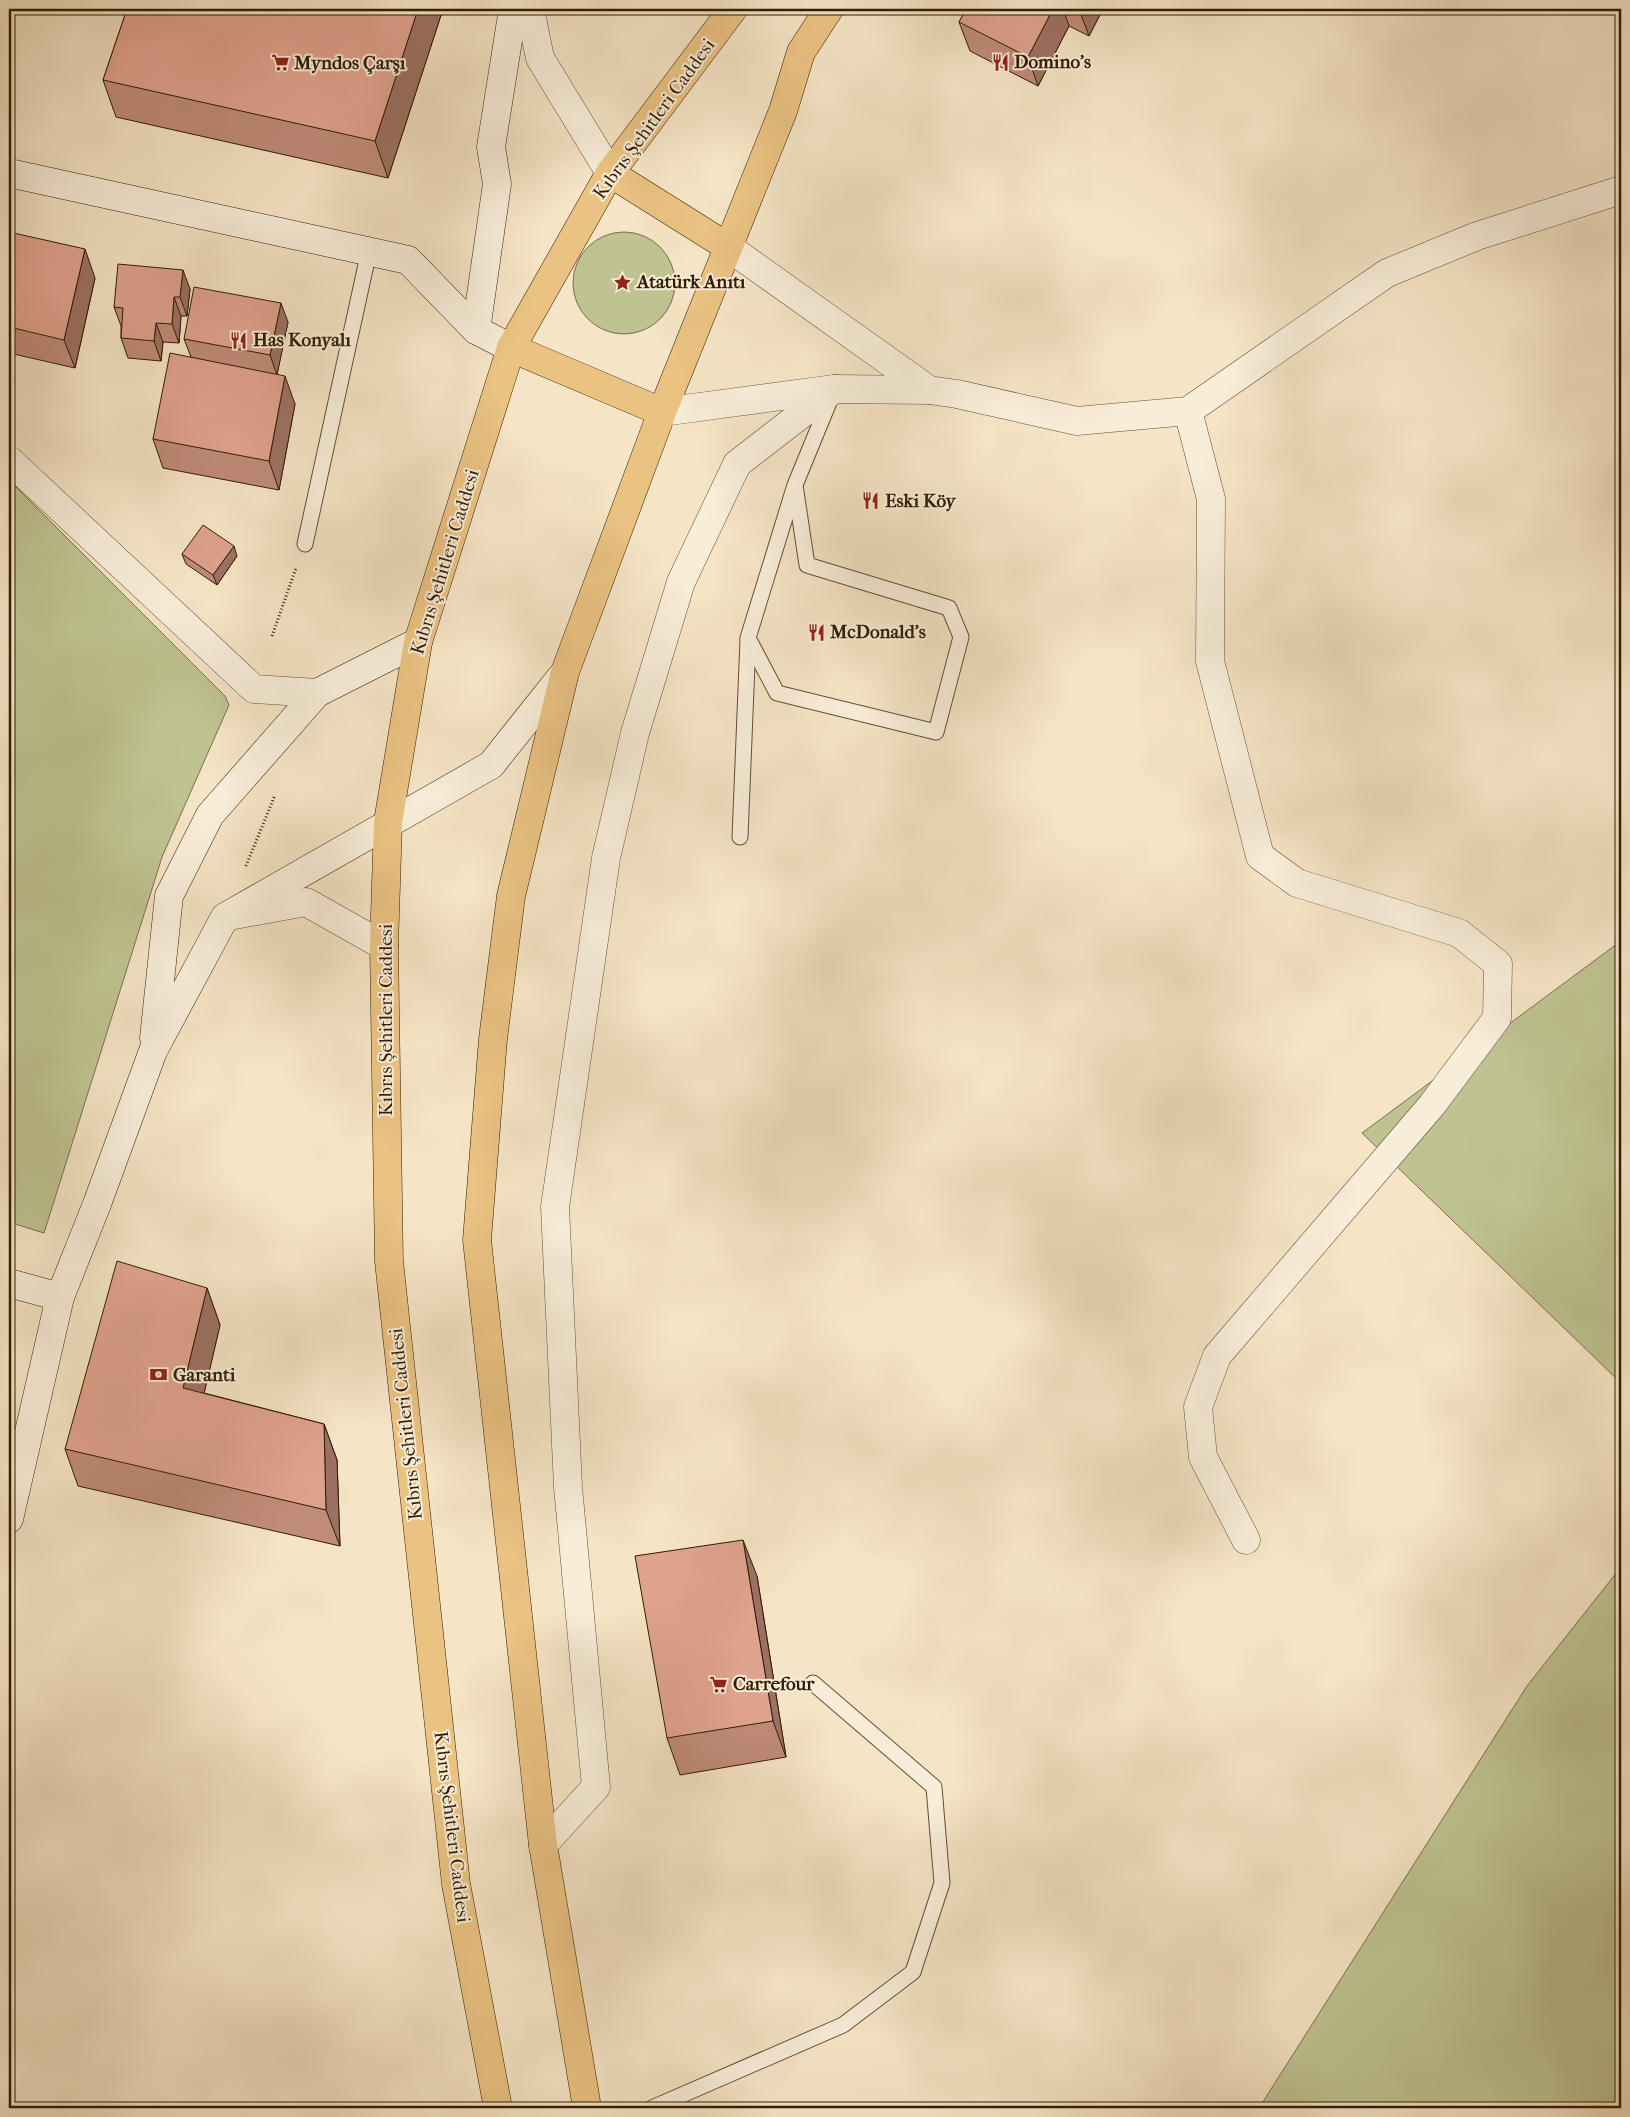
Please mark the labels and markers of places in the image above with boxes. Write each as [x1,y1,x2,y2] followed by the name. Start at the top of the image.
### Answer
[1014,51,1091,73] place label: Domino's
[293,52,406,75] place label: Myndos Çarşı
[990,52,1010,72] restaurant icon: Domino's
[270,53,290,73] supermarket icon: Myndos Çarşı
[636,271,746,293] place label: Atatürk Anıtı
[613,272,633,292] place icon: Atatürk Anıtı
[253,329,351,351] place label: Has Konyalı
[229,330,249,350] restaurant icon: Has Konyalı
[885,490,957,512] place label: Eski Köy
[861,491,881,511] restaurant icon: Eski Köy
[829,621,926,643] place label: McDonald's
[806,622,826,642] restaurant icon: McDonald's
[173,1364,236,1386] place label: Garanti
[149,1365,169,1385] bank icon: Garanti
[733,1673,815,1695] place label: Carrefour
[709,1674,729,1694] supermarket icon: Carrefour

